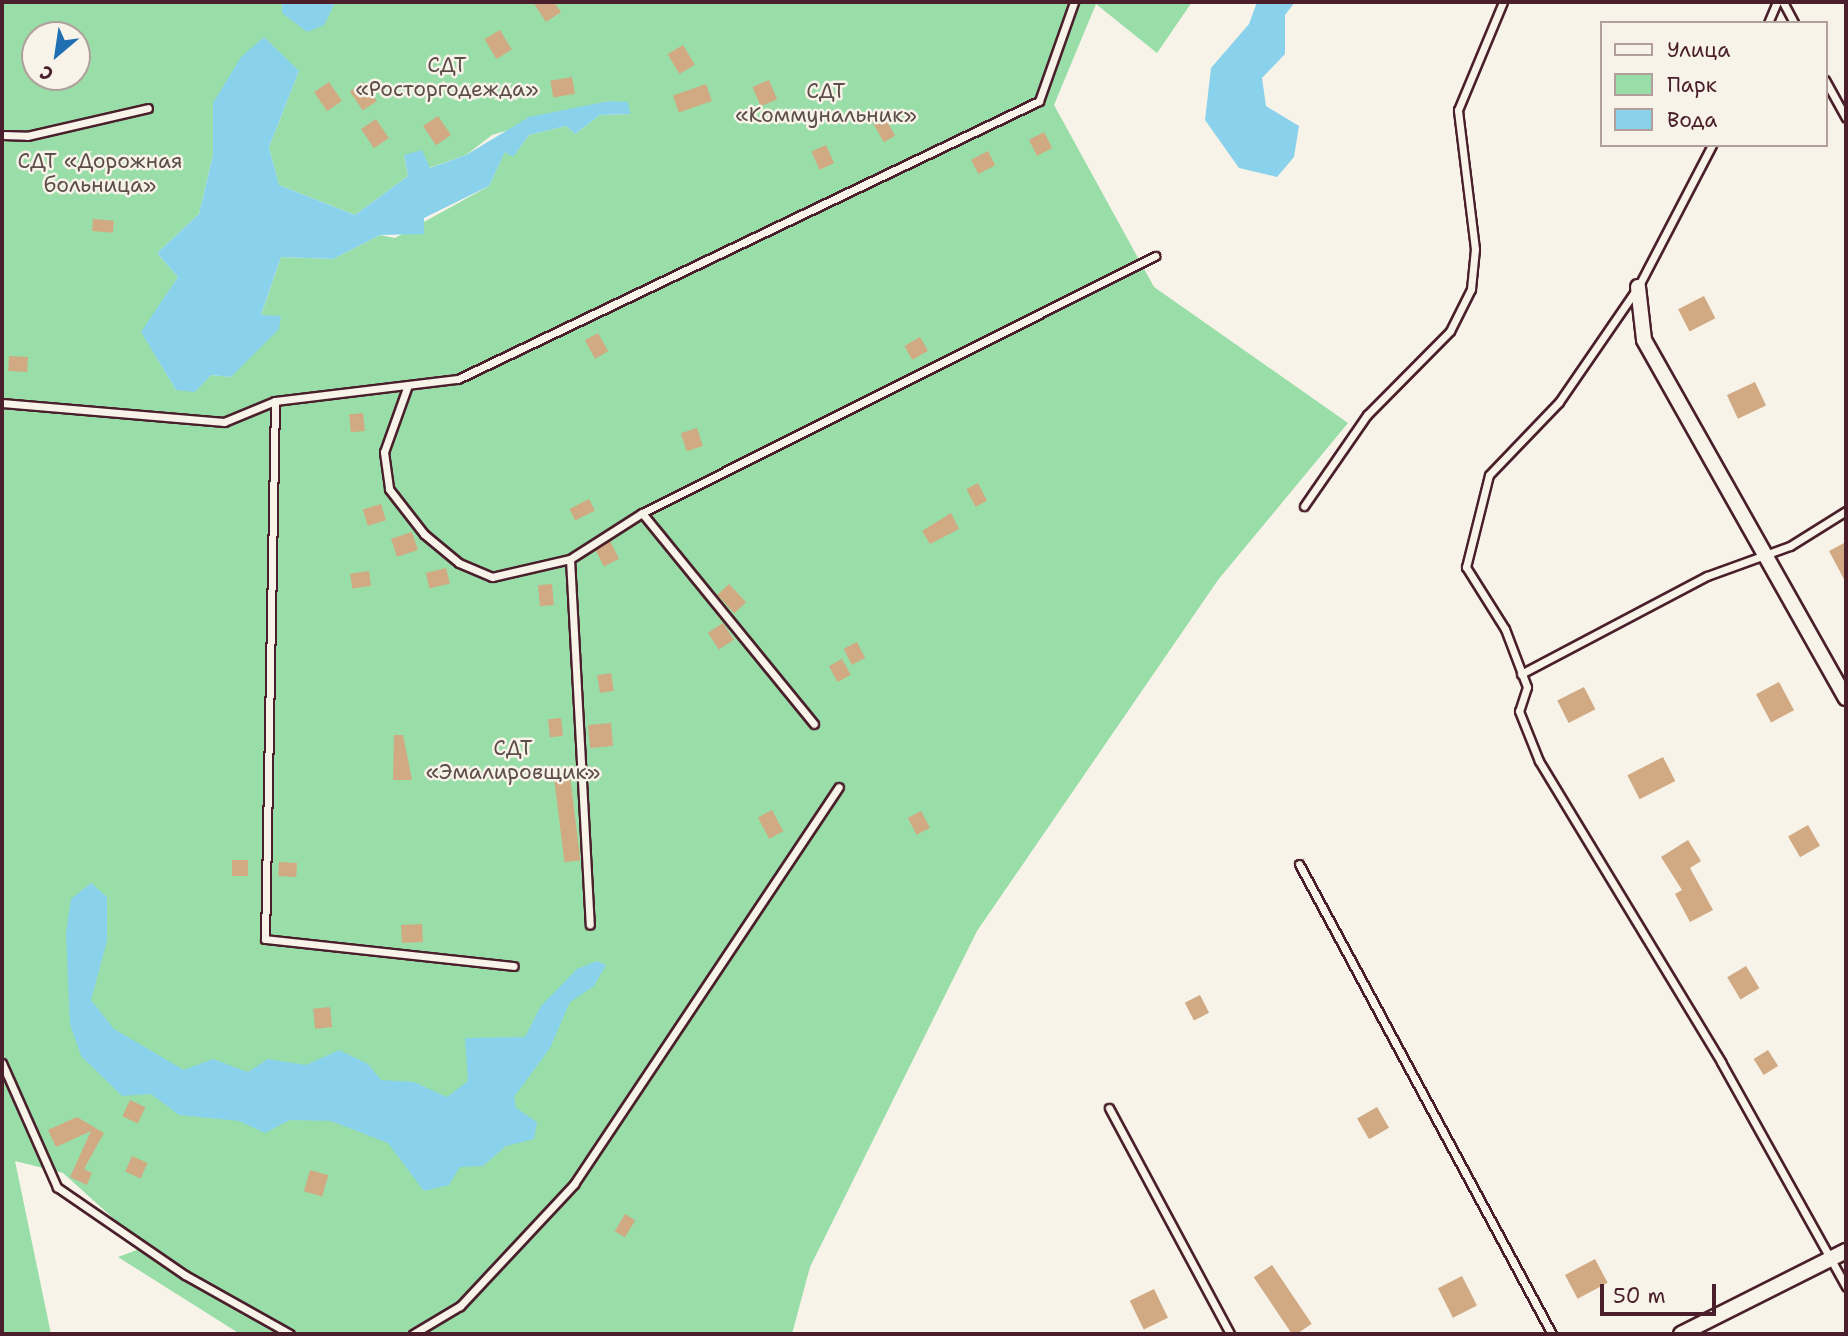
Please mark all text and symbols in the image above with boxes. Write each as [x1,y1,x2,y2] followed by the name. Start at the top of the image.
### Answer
[21,21,91,91] north arrow
[1600,21,1827,147] legend
[1667,36,1730,64] text: Улица
[356,52,538,102] park label: СДТ «Росторгодежда»
[35,59,58,87] text: С
[1667,71,1717,99] text: Парк
[735,78,917,128] park label: СДТ «Коммунальник»
[1667,106,1717,134] text: Вода
[17,148,183,198] park label: СДТ «Дорожная больница»
[426,735,600,785] park label: СДТ «Эмалировщик»
[1603,1270,1718,1314] scale bar
[1613,1282,1666,1310] text: 50 m

